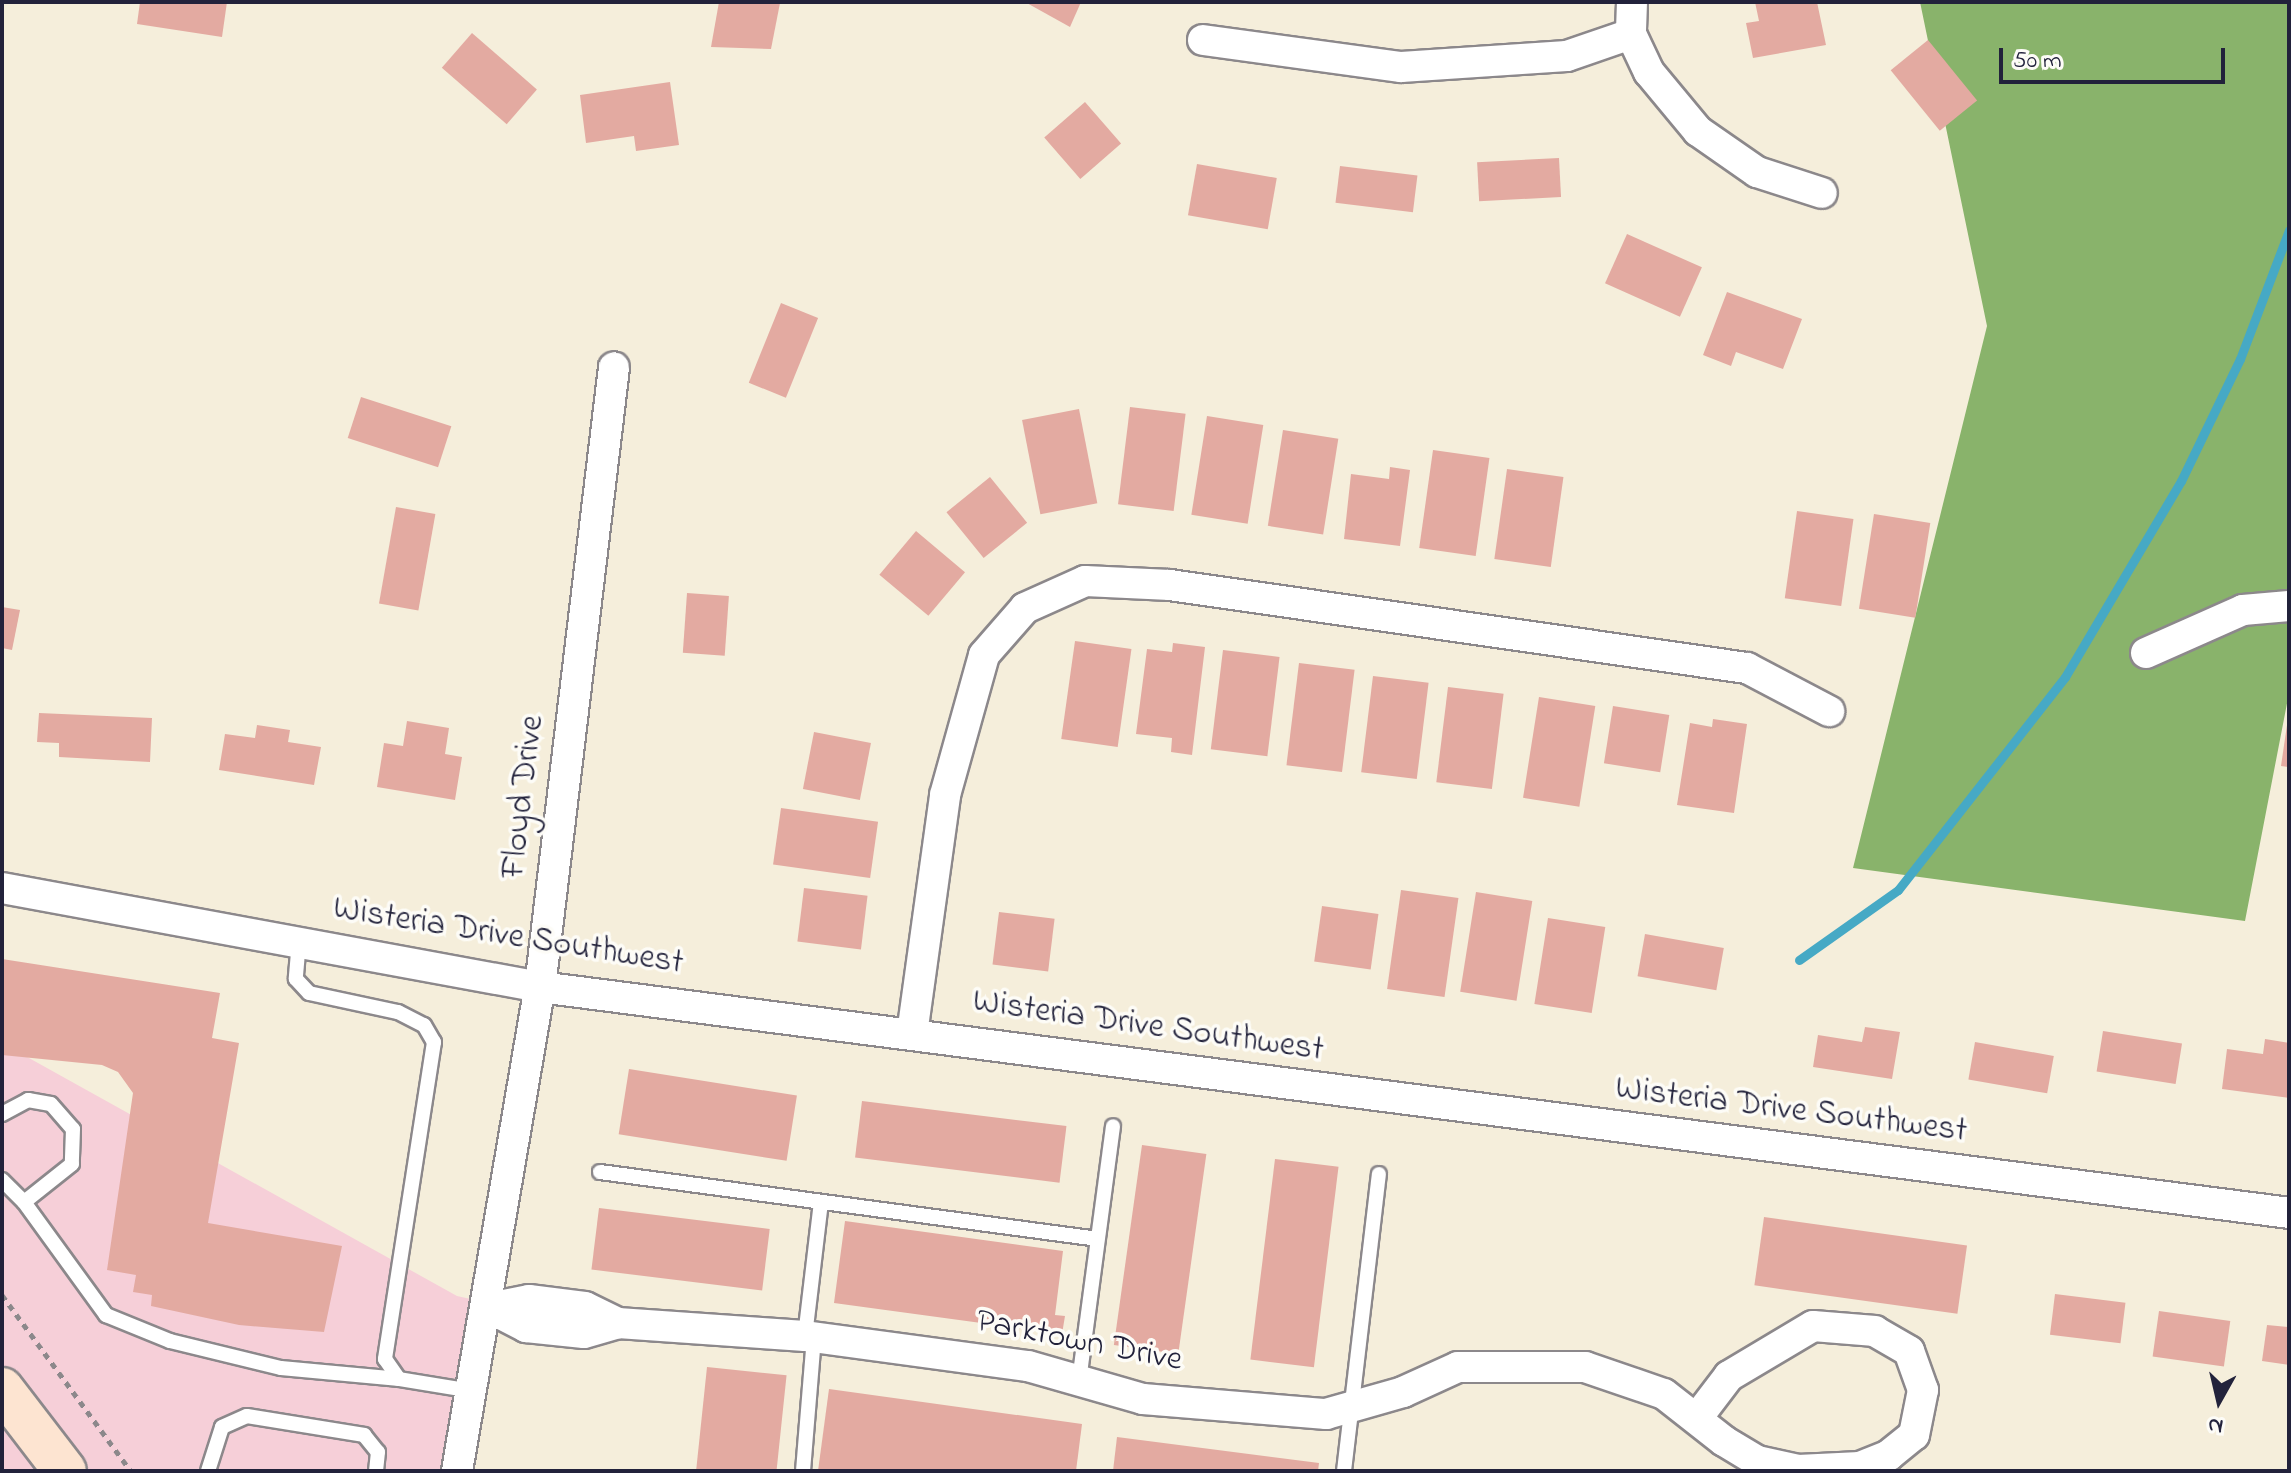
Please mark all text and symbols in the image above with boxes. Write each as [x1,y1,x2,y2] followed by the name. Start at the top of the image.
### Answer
[2003,32,2229,82] scale bar
[2013,44,2062,79] text: 50 m
[494,713,554,881] street label: Floyd Drive
[330,889,686,985] street label: Wisteria Drive Southwest
[970,982,1326,1072] street label: Wisteria Drive Southwest
[1613,1069,1969,1153] street label: Wisteria Drive Southwest
[972,1302,1186,1382] street label: Parktown Drive
[2179,1361,2259,1441] north arrow
[2206,1408,2225,1442] text: N

